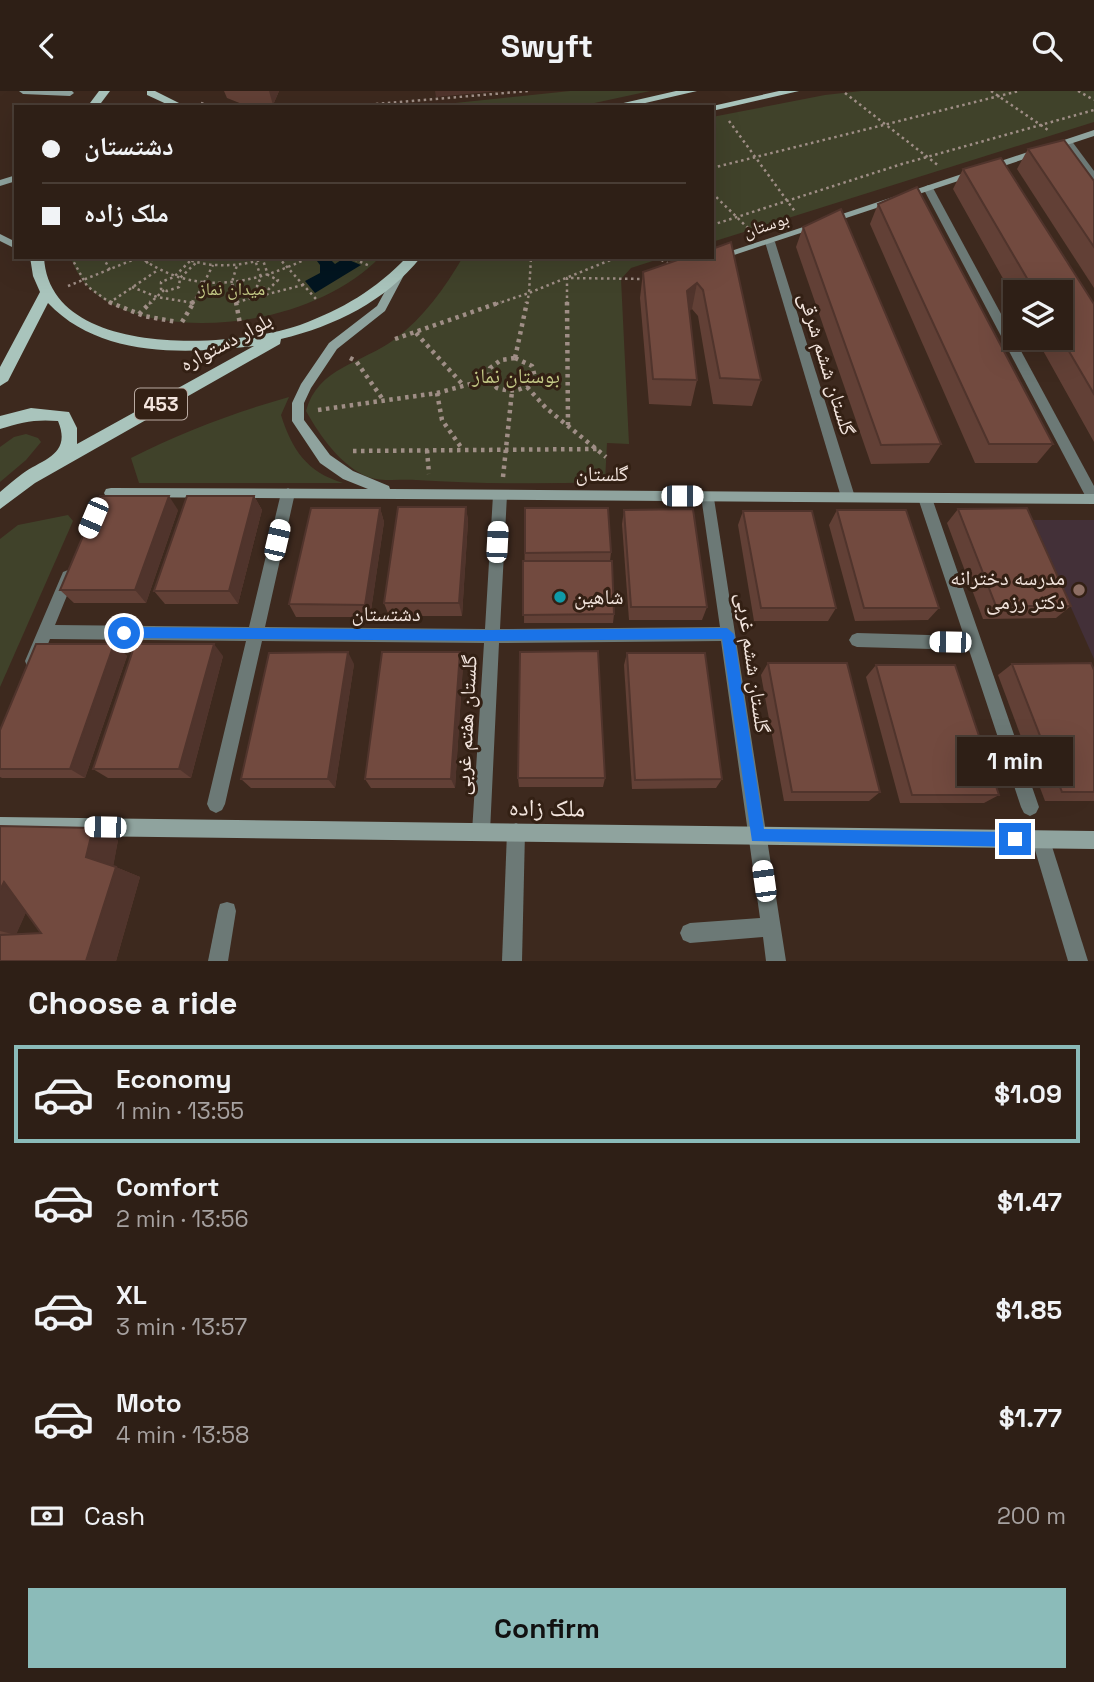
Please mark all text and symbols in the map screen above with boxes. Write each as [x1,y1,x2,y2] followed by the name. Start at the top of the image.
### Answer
[501,26,593,66] text: Swyft
[28,27,66,65] icon: back
[1028,27,1066,65] icon: search
[84,129,174,163] text: دشتستان
[84,196,169,230] text: ملک زاده
[740,206,792,243] street label: بوستان
[198,277,265,300] park label: میدان نماز
[1003,280,1073,350] map controls
[1003,280,1073,350] button: layers
[792,289,862,439] street label: گلستان ششم شرقی
[175,306,277,377] street label: بلوار دستواره
[471,362,560,389] park label: بوستان نماز
[135,389,187,419] road number: 453
[576,460,629,487] street label: گلستان
[662,486,704,507] car
[76,495,111,541] car
[263,517,292,563] car
[486,520,509,564] car
[950,564,1065,615] place label: مدرسه دخترانه دکتر رزمی
[1071,582,1087,598] marker: مدرسه دخترانه دکتر رزمی
[574,583,624,610] place label: شاهین
[552,589,568,605] marker: شاهین
[729,591,777,735] street label: گلستان ششم غربی
[351,600,421,627] street label: دشتستان
[108,617,140,649] route start
[929,631,972,653] car
[448,654,484,796] street label: گلستان هفتم غربی
[957,737,1073,787] callout: 1 min
[987,746,1043,776] text: 1 min
[509,791,585,824] street label: ملک زاده
[84,816,127,838] car
[999,823,1031,855] route end
[751,859,778,903] car
[28,983,238,1023] text: Choose a ride
[116,1062,232,1096] text: Economy
[32,1063,95,1126] icon: car
[994,1077,1062,1111] text: $1.09
[116,1096,244,1126] text: 1 min · 13:55
[116,1170,219,1204] text: Comfort
[32,1171,95,1234] icon: car
[997,1185,1062,1219] text: $1.47
[116,1204,249,1234] text: 2 min · 13:56
[116,1278,147,1312] text: XL
[32,1279,95,1342] icon: car
[996,1293,1062,1327] text: $1.85
[116,1312,247,1342] text: 3 min · 13:57
[116,1386,182,1420] text: Moto
[32,1387,95,1450] icon: car
[999,1401,1062,1435] text: $1.77
[116,1420,249,1450] text: 4 min · 13:58
[28,1497,66,1535] icon: cash
[84,1499,145,1533] text: Cash
[997,1501,1066,1531] text: 200 m
[28,1588,1066,1668] button: Confirm

